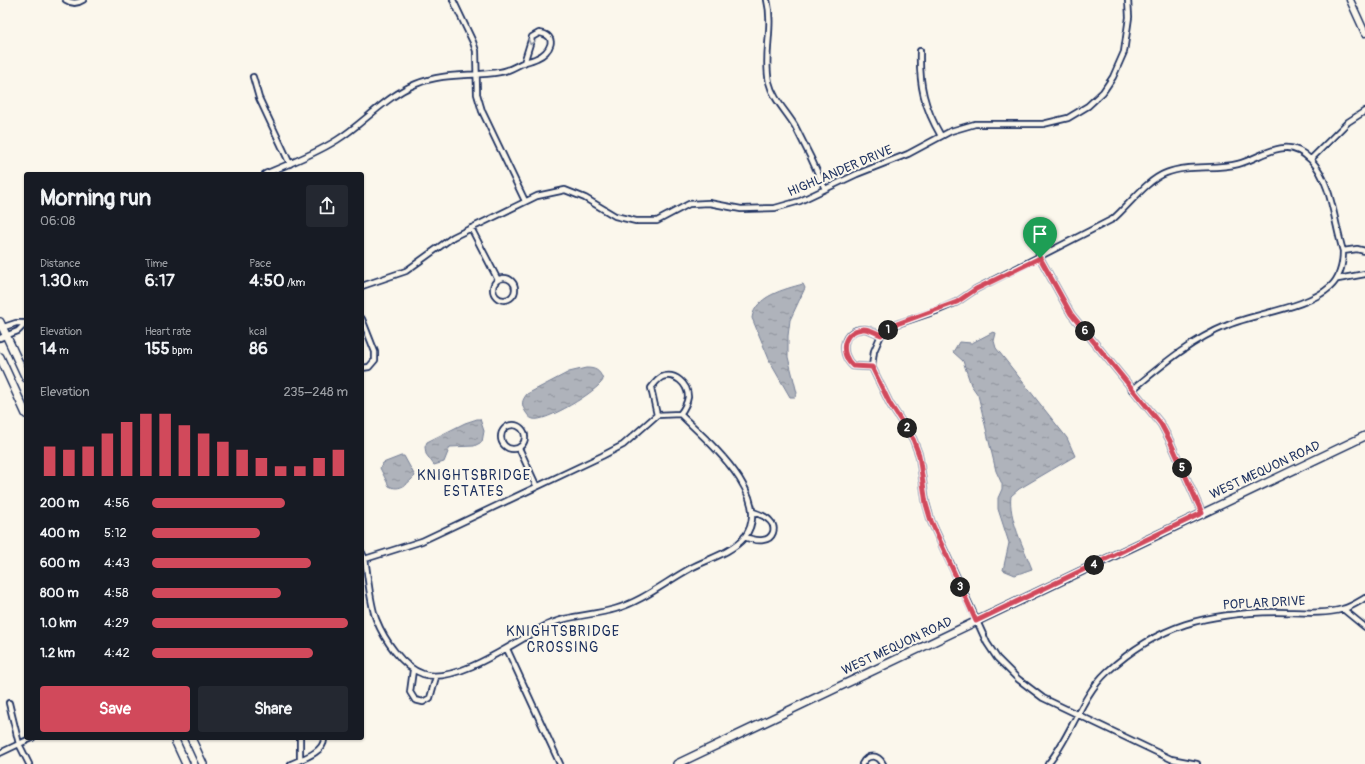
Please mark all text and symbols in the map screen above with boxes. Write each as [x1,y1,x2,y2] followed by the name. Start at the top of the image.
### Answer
[527,39,536,46] one-way arrow
[785,142,895,200] street label: HIGHLANDER DRIVE
[40,184,151,212] text: Morning run
[306,185,348,227] button: share
[40,213,75,229] text: 06:08
[1023,217,1057,258] pin
[1029,223,1051,245] icon: arrive
[40,257,80,270] text: Distance
[145,257,168,270] text: Time
[249,257,271,270] text: Pace
[40,270,71,291] text: 1.30
[145,270,175,291] text: 6:17
[249,270,285,291] text: 4:50
[71,276,88,289] text: km
[285,276,305,289] text: /km
[878,320,898,340] pin: 1
[1075,321,1095,341] pin: 6
[886,323,890,336] text: 1
[1082,324,1088,337] text: 6
[40,325,82,338] text: Elevation
[145,325,191,338] text: Heart rate
[249,325,267,338] text: kcal
[40,338,57,359] text: 14
[145,338,170,359] text: 155
[249,338,268,359] text: 86
[57,344,69,357] text: m
[170,344,192,357] text: bpm
[40,384,90,400] text: Elevation
[283,384,348,400] text: 235–248 m
[897,418,917,438] pin: 2
[904,421,910,434] text: 2
[1207,437,1323,503] street label: WEST MEQUON ROAD
[1172,458,1192,478] pin: 5
[1179,461,1185,474] text: 5
[417,467,531,500] district label: KNIGHTSBRIDGE ESTATES
[40,495,79,511] text: 200 m
[104,495,130,511] text: 4:56
[40,525,80,541] text: 400 m
[104,525,127,541] text: 5:12
[40,555,80,571] text: 600 m
[104,555,130,571] text: 4:43
[1084,555,1104,575] pin: 4
[1091,558,1097,571] text: 4
[950,577,970,597] pin: 3
[957,580,963,593] text: 3
[40,585,79,601] text: 800 m
[104,585,129,601] text: 4:58
[1222,593,1306,613] street label: POPLAR DRIVE
[839,613,955,679] street label: WEST MEQUON ROAD
[40,615,77,631] text: 1.0 km
[104,615,129,631] text: 4:29
[506,623,620,656] district label: KNIGHTSBRIDGE CROSSING
[40,645,75,661] text: 1.2 km
[104,645,130,661] text: 4:42
[40,686,190,732] button: Save
[198,686,348,732] button: Share

